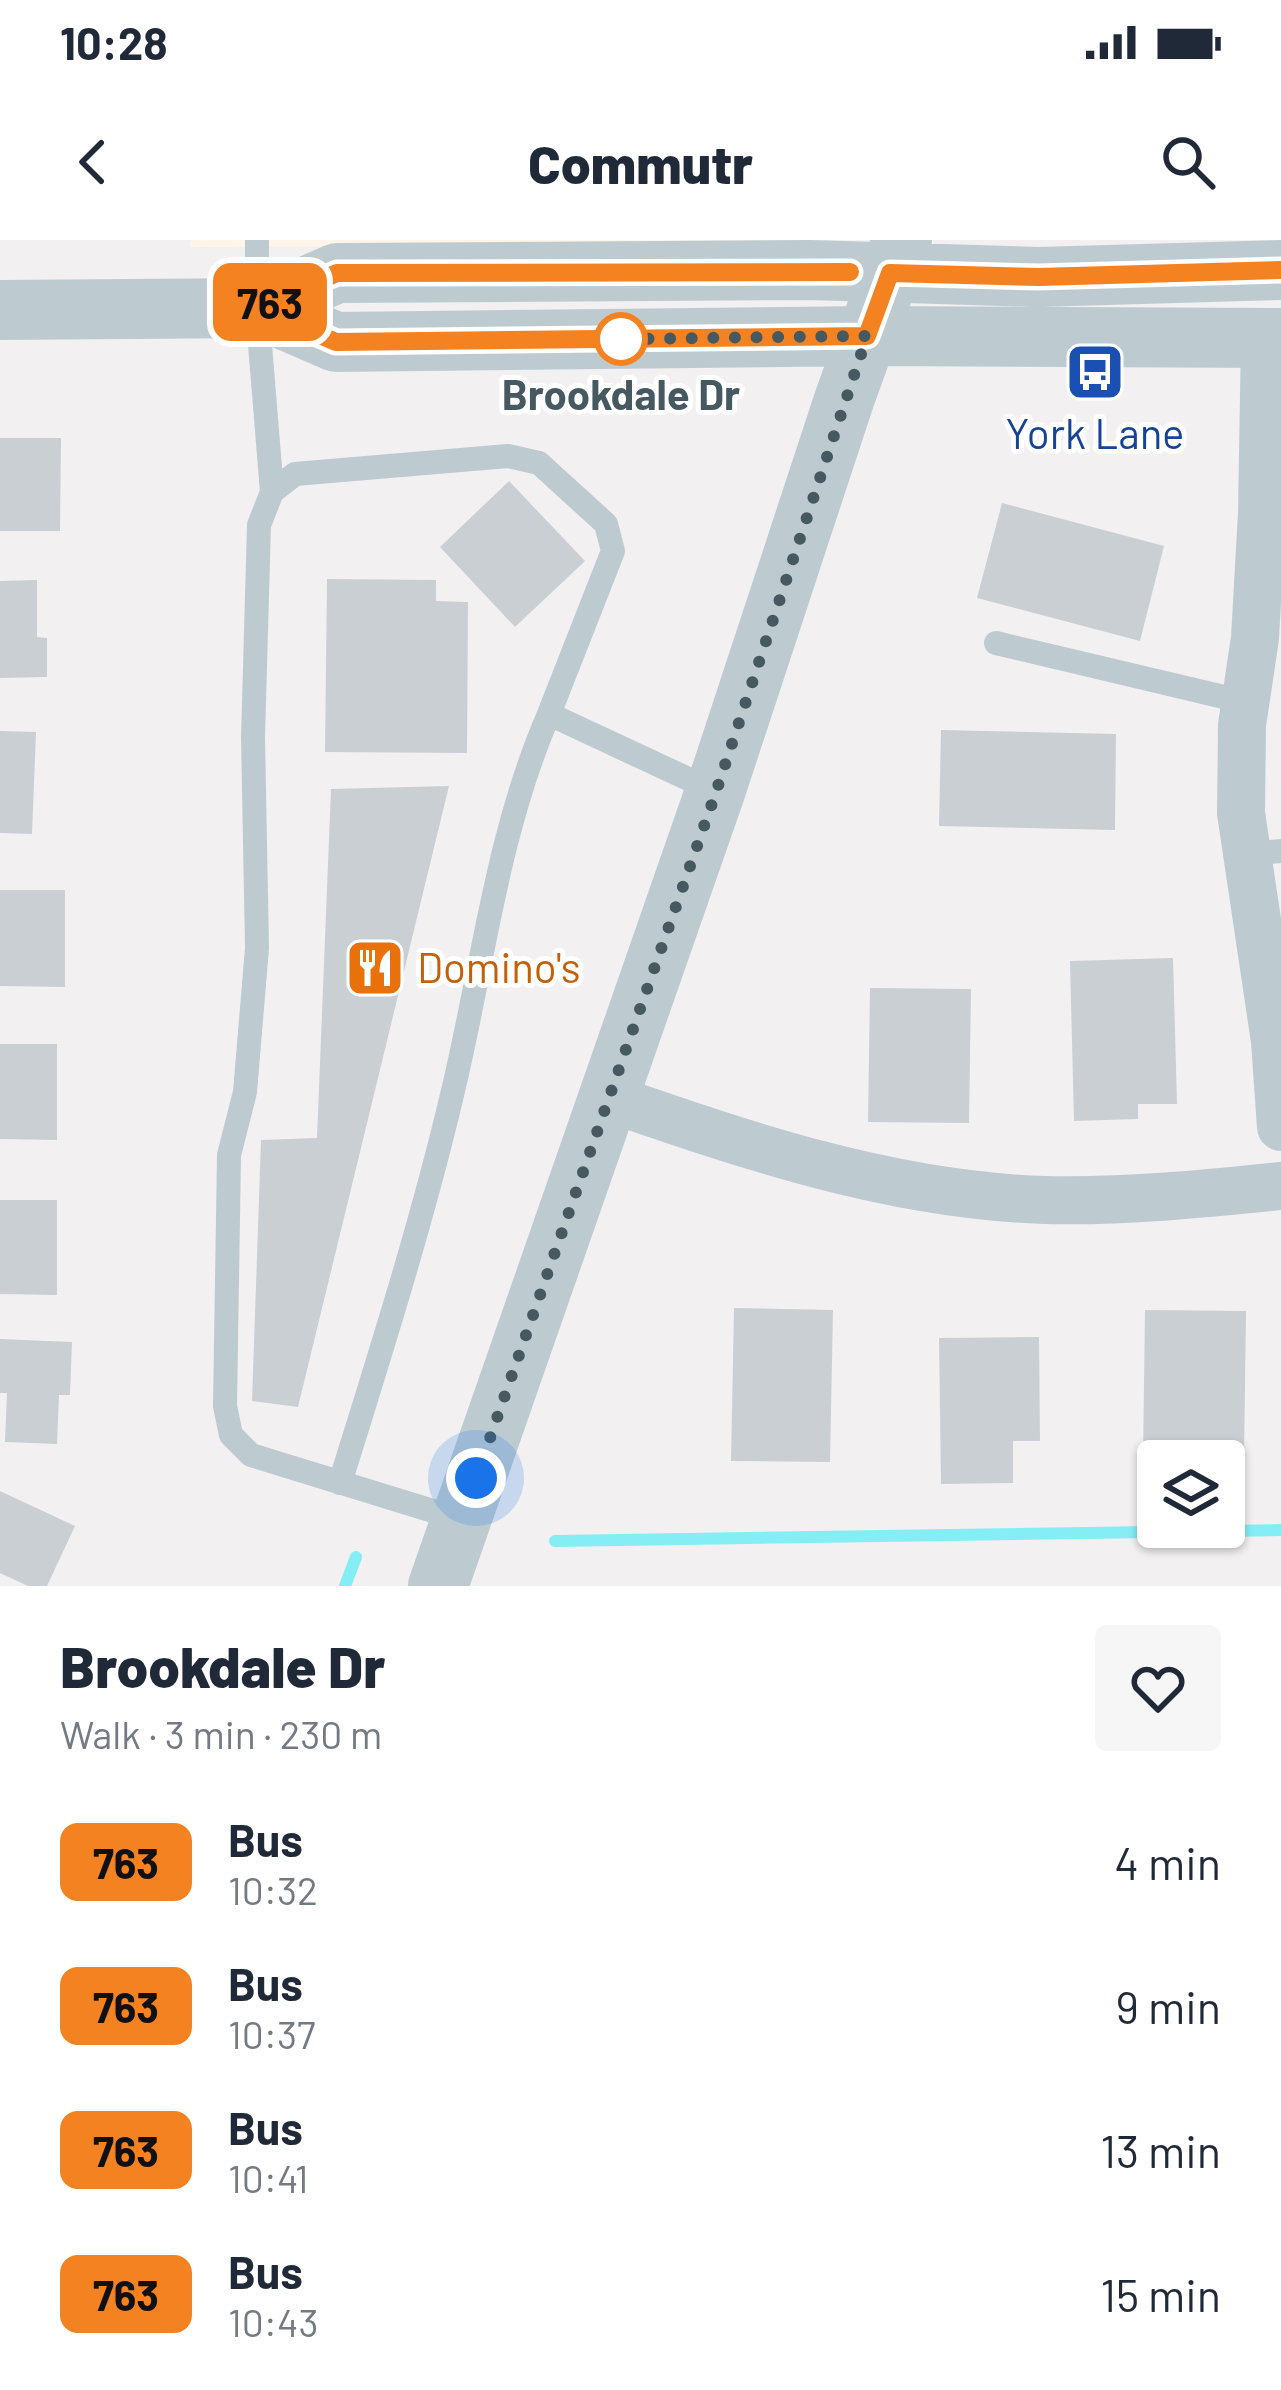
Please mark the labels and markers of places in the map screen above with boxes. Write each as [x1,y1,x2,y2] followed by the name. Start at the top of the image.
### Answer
[596,314,646,364] marker: Brookdale Dr
[1064,341,1126,403] bus stop icon: York Lane
[502,368,740,418] place label: Brookdale Dr
[1006,407,1184,457] place label: York Lane
[344,937,406,999] restaurant icon: Domino's
[417,941,581,991] place label: Domino's

